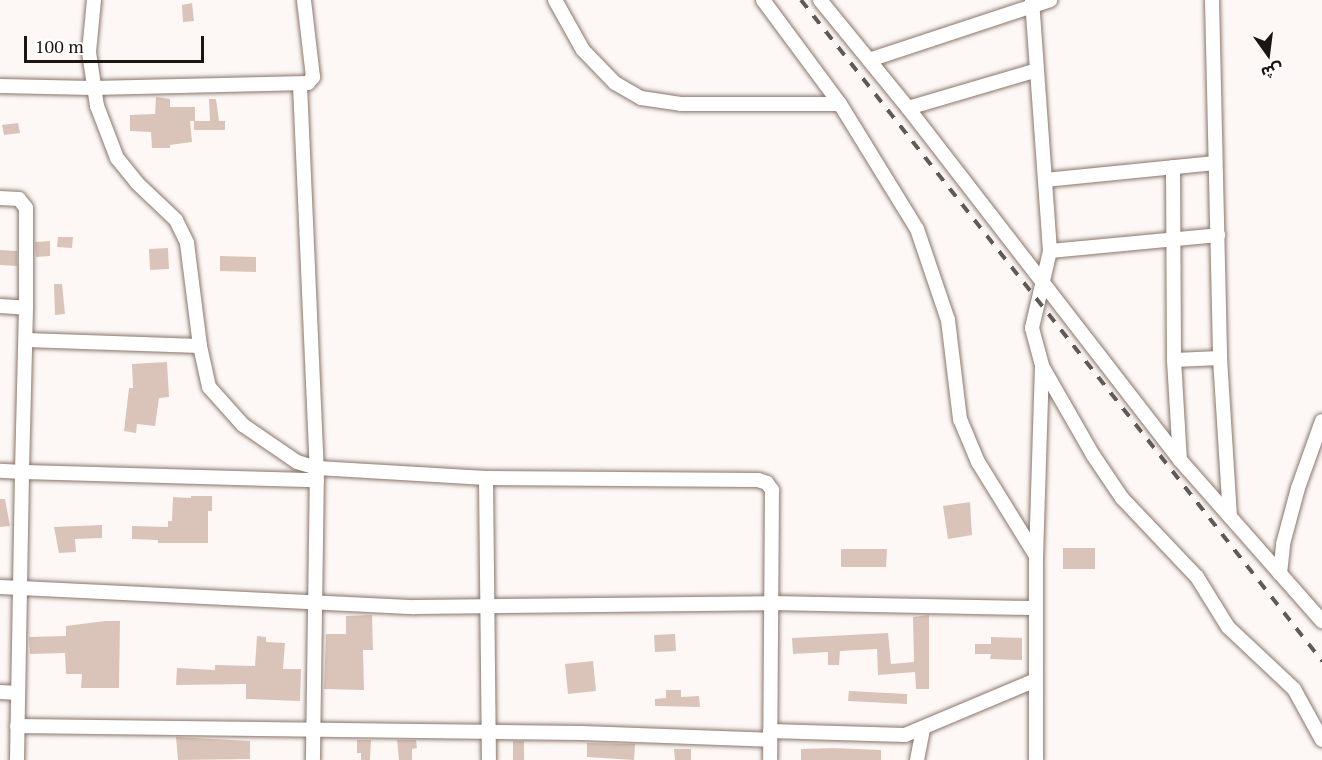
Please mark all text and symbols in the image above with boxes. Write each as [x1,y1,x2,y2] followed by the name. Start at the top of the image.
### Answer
[27,24,207,62] scale bar
[1238,24,1298,84] north arrow
[35,34,84,58] text: 100 m
[1259,58,1286,85] text: ش

